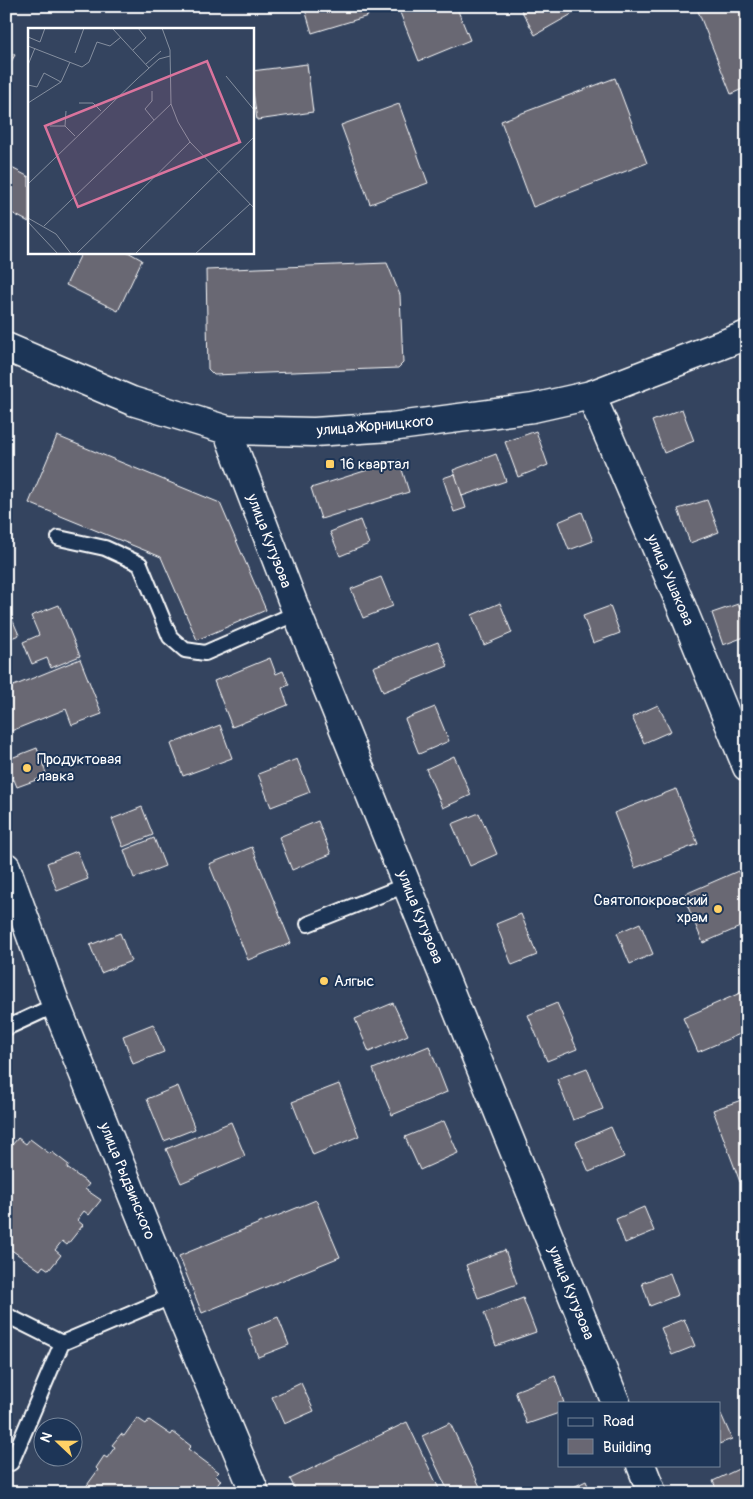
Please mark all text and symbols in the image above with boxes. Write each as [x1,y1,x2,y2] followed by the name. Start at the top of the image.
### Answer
[28,28,254,254] inset map
[315,411,434,441] street label: улица Жорницкого
[340,455,410,474] place label: 16 квартал
[324,458,336,470] marker: 16 квартал
[242,490,296,591] street label: улица Кутузова
[642,531,698,629] street label: улица Ушакова
[37,750,121,786] place label: Продуктовая лавка
[21,762,33,774] marker: Продуктовая лавка
[392,867,447,967] street label: улица Кутузова
[594,891,708,927] place label: Святопокровский храм
[712,903,724,915] marker: Святопокровский храм
[334,972,374,991] place label: Алгыс
[318,975,330,987] marker: Алгыс
[94,1119,159,1242] street label: улица Рыдзинского
[543,1243,598,1343] street label: улица Кутузова
[558,1402,720,1466] legend
[603,1412,634,1431] text: Road
[32,1416,82,1466] north arrow
[37,1430,56,1445] text: N
[603,1438,651,1457] text: Building

